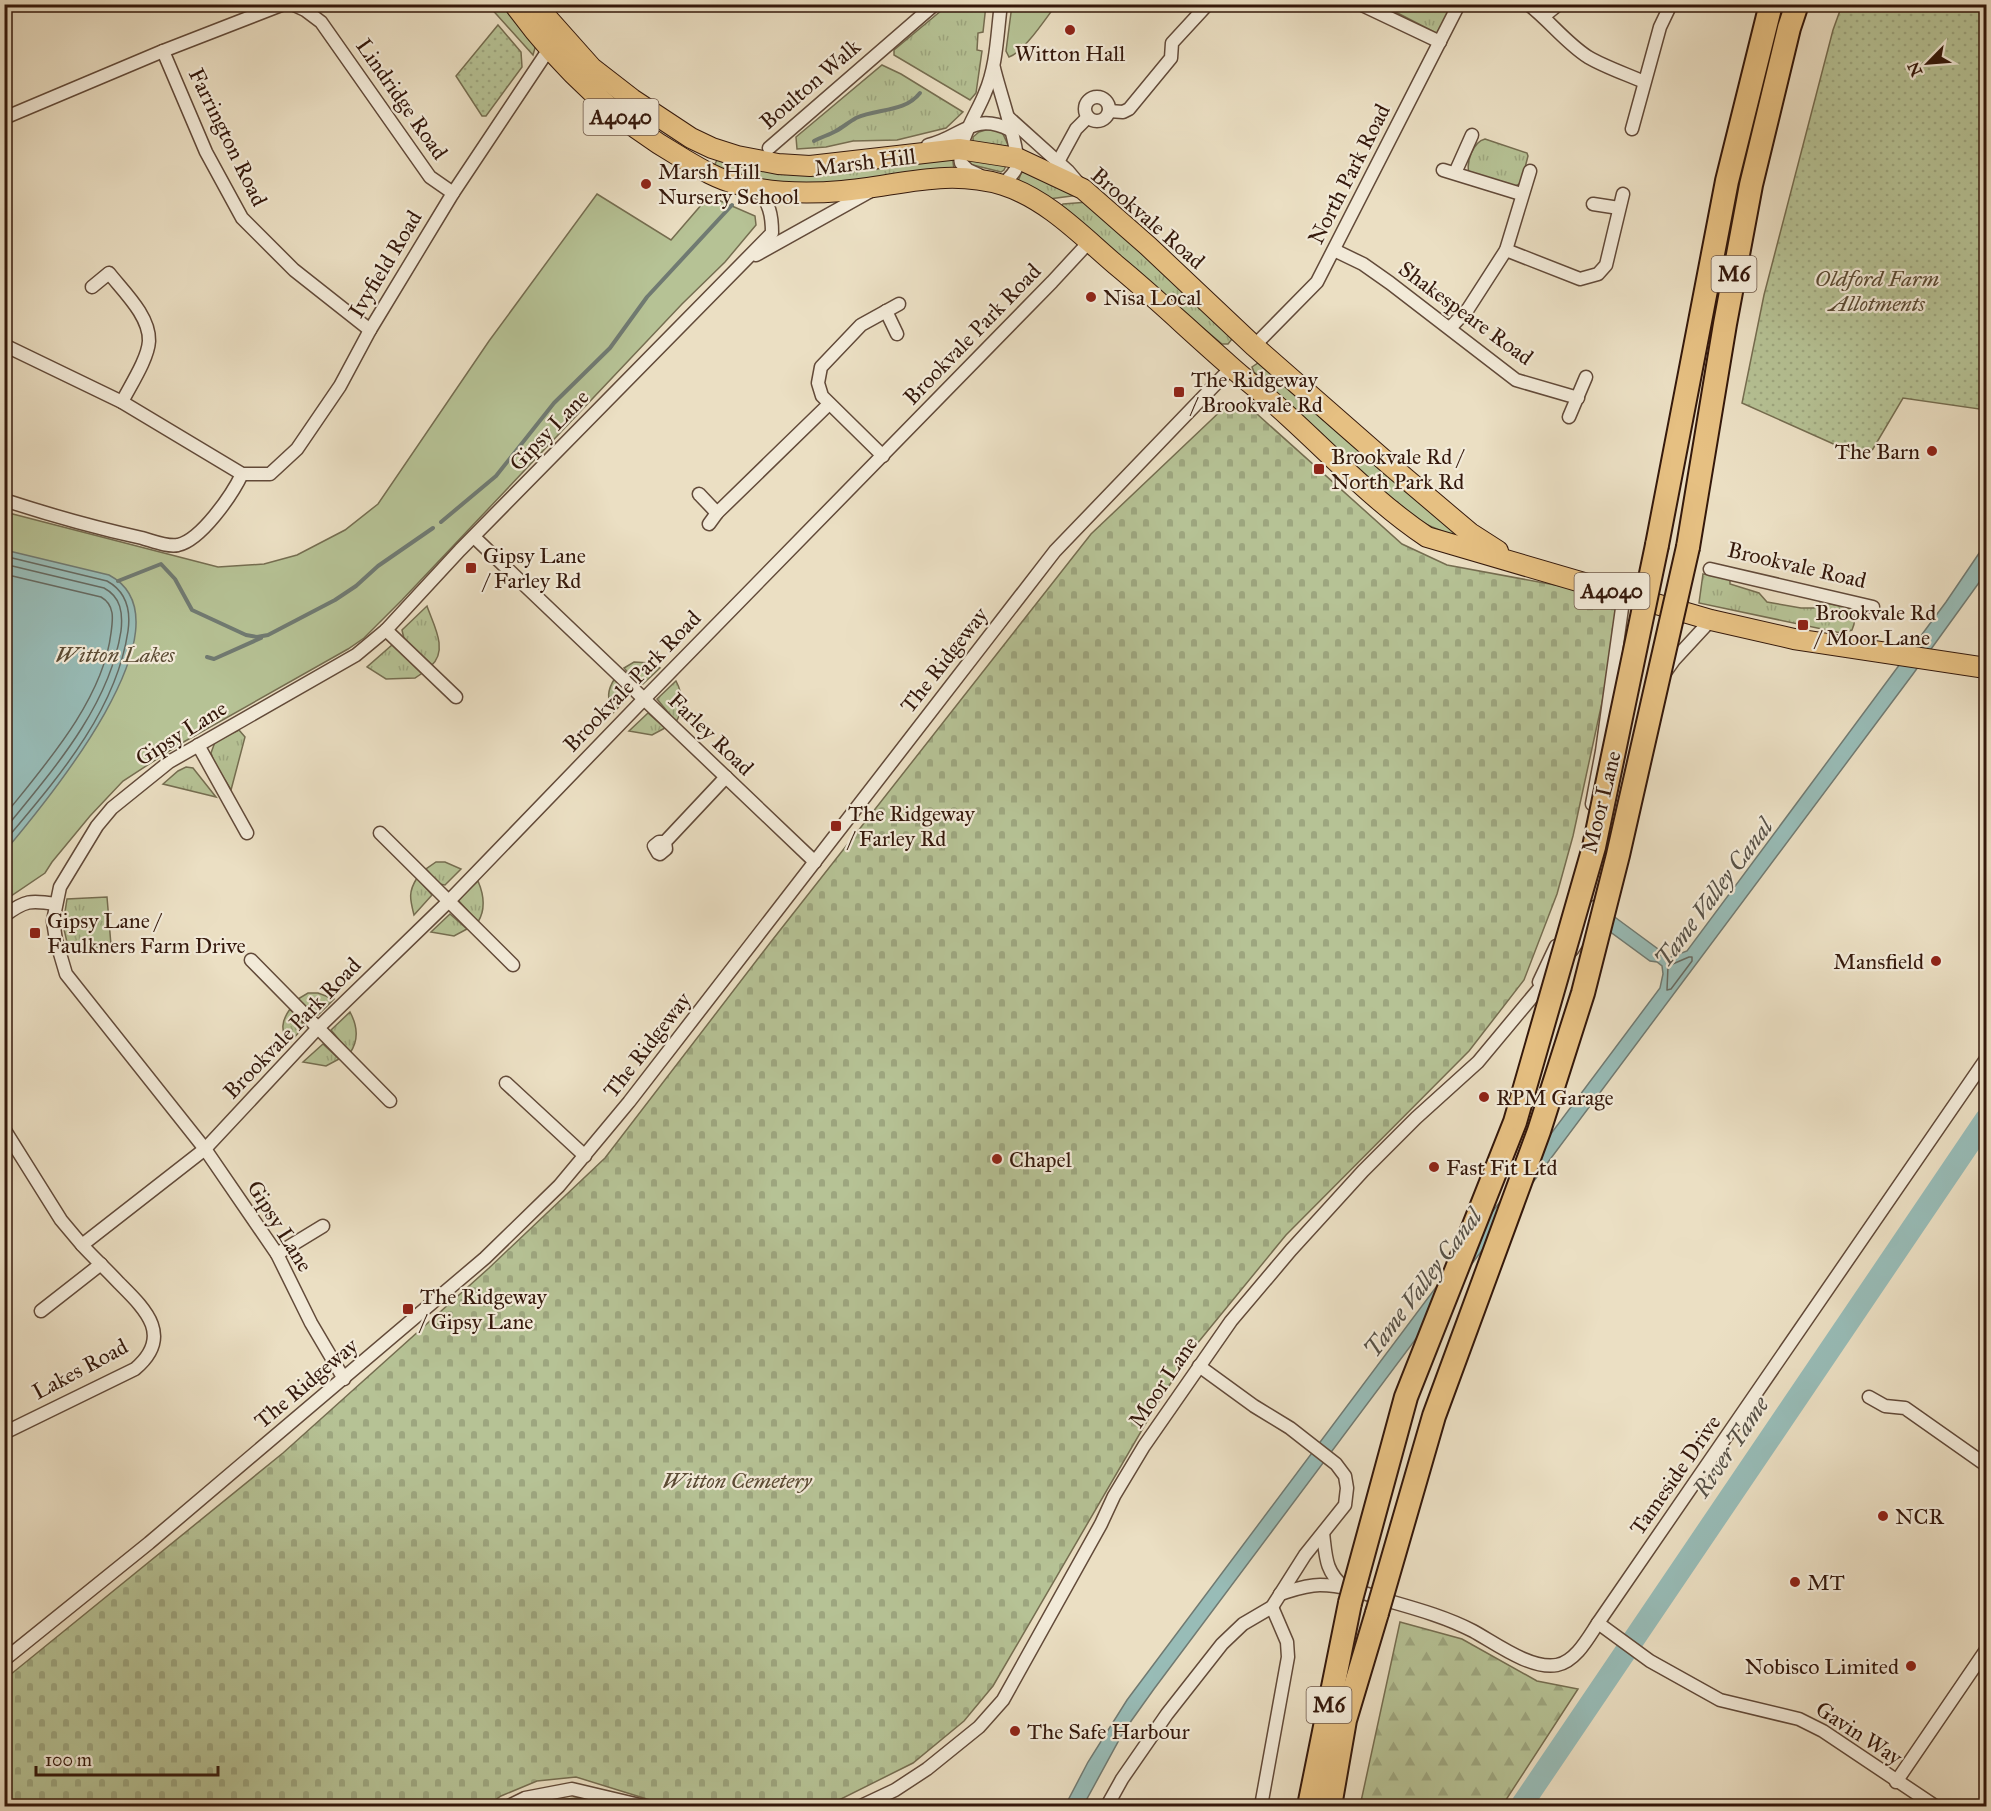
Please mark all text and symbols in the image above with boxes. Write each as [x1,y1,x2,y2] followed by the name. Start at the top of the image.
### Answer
[1063,23,1077,37] marker: Witton Hall
[350,33,454,165] street label: Lindridge Road
[754,33,866,135] street label: Boulton Walk
[1898,33,1958,93] north arrow
[1015,40,1125,67] place label: Witton Hall
[1903,59,1926,79] text: N
[183,63,273,211] street label: Farrington Road
[584,99,658,135] road number: A4040
[1302,99,1396,249] street label: North Park Road
[813,142,917,182] street label: Marsh Hill
[658,158,799,210] place label: Marsh Hill Nursery School
[1086,161,1210,275] street label: Brookvale Road
[639,177,653,191] marker: Marsh Hill Nursery School
[342,205,428,323] street label: Ivyfield Road
[1393,255,1539,371] street label: Shakespeare Road
[1712,256,1756,292] road number: M6
[898,258,1046,410] street label: Brookvale Park Road
[1815,265,1939,317] park label: Oldford Farm Allotments
[1103,284,1202,311] place label: Nisa Local
[1084,290,1098,304] marker: Nisa Local
[1189,366,1323,418] place label: The Ridgeway / Brookvale Rd
[504,384,594,476] street label: Gipsy Lane
[1172,385,1186,399] marker: The Ridgeway / Brookvale Rd
[1835,438,1920,465] place label: The Barn
[1331,443,1465,495] place label: Brookvale Rd / North Park Rd
[1925,444,1939,458] marker: The Barn
[1312,462,1326,476] marker: Brookvale Rd / North Park Rd
[1725,536,1869,594] street label: Brookvale Road
[481,542,586,594] place label: Gipsy Lane / Farley Rd
[464,561,478,575] marker: Gipsy Lane / Farley Rd
[1574,573,1650,609] road number: A4040
[1813,599,1936,651] place label: Brookvale Rd / Moor Lane
[894,601,994,718] street label: The Ridgeway
[558,605,706,757] street label: Brookvale Park Road
[1796,618,1810,632] marker: Brookvale Rd / Moor Lane
[55,641,175,668] park label: Witton Lakes
[663,687,759,781] street label: Farley Road
[130,694,232,772] street label: Gipsy Lane
[1575,748,1627,856] street label: Moor Lane
[846,800,975,852] place label: The Ridgeway / Farley Rd
[1648,811,1781,973] water label: Tame Valley Canal
[829,819,843,833] marker: The Ridgeway / Farley Rd
[47,907,246,959] place label: Gipsy Lane / Faulkners Farm Drive
[28,926,42,940] marker: Gipsy Lane / Faulkners Farm Drive
[1833,948,1924,975] place label: Mansfield
[218,952,366,1104] street label: Brookvale Park Road
[1929,954,1943,968] marker: Mansfield
[597,986,697,1103] street label: The Ridgeway
[1496,1084,1614,1111] place label: RPM Garage
[1477,1090,1491,1104] marker: RPM Garage
[1009,1146,1072,1173] place label: Chapel
[990,1152,1004,1166] marker: Chapel
[1446,1154,1558,1181] place label: Fast Fit Ltd
[1427,1160,1441,1174] marker: Fast Fit Ltd
[241,1175,319,1277] street label: Gipsy Lane
[1357,1201,1490,1363] water label: Tame Valley Canal
[418,1283,547,1335] place label: The Ridgeway / Gipsy Lane
[401,1302,415,1316] marker: The Ridgeway / Gipsy Lane
[249,1331,364,1434] street label: The Ridgeway
[1123,1331,1203,1433] street label: Moor Lane
[28,1333,132,1405] street label: Lakes Road
[1686,1390,1776,1504] water label: River Tame
[1624,1410,1726,1540] street label: Tameside Drive
[662,1467,812,1494] park label: Witton Cemetery
[1895,1503,1944,1530] place label: NCR
[1876,1509,1890,1523] marker: NCR
[1807,1569,1845,1596] place label: MT
[1788,1575,1802,1589] marker: MT
[1745,1653,1899,1680] place label: Nobisco Limited
[1904,1659,1918,1673] marker: Nobisco Limited
[1306,1687,1352,1723] road number: M6
[1811,1695,1908,1771] street label: Gavin Way
[1027,1718,1190,1745] place label: The Safe Harbour
[1008,1724,1022,1738] marker: The Safe Harbour
[36,1739,218,1777] scale bar
[45,1749,92,1771] text: 100 m

